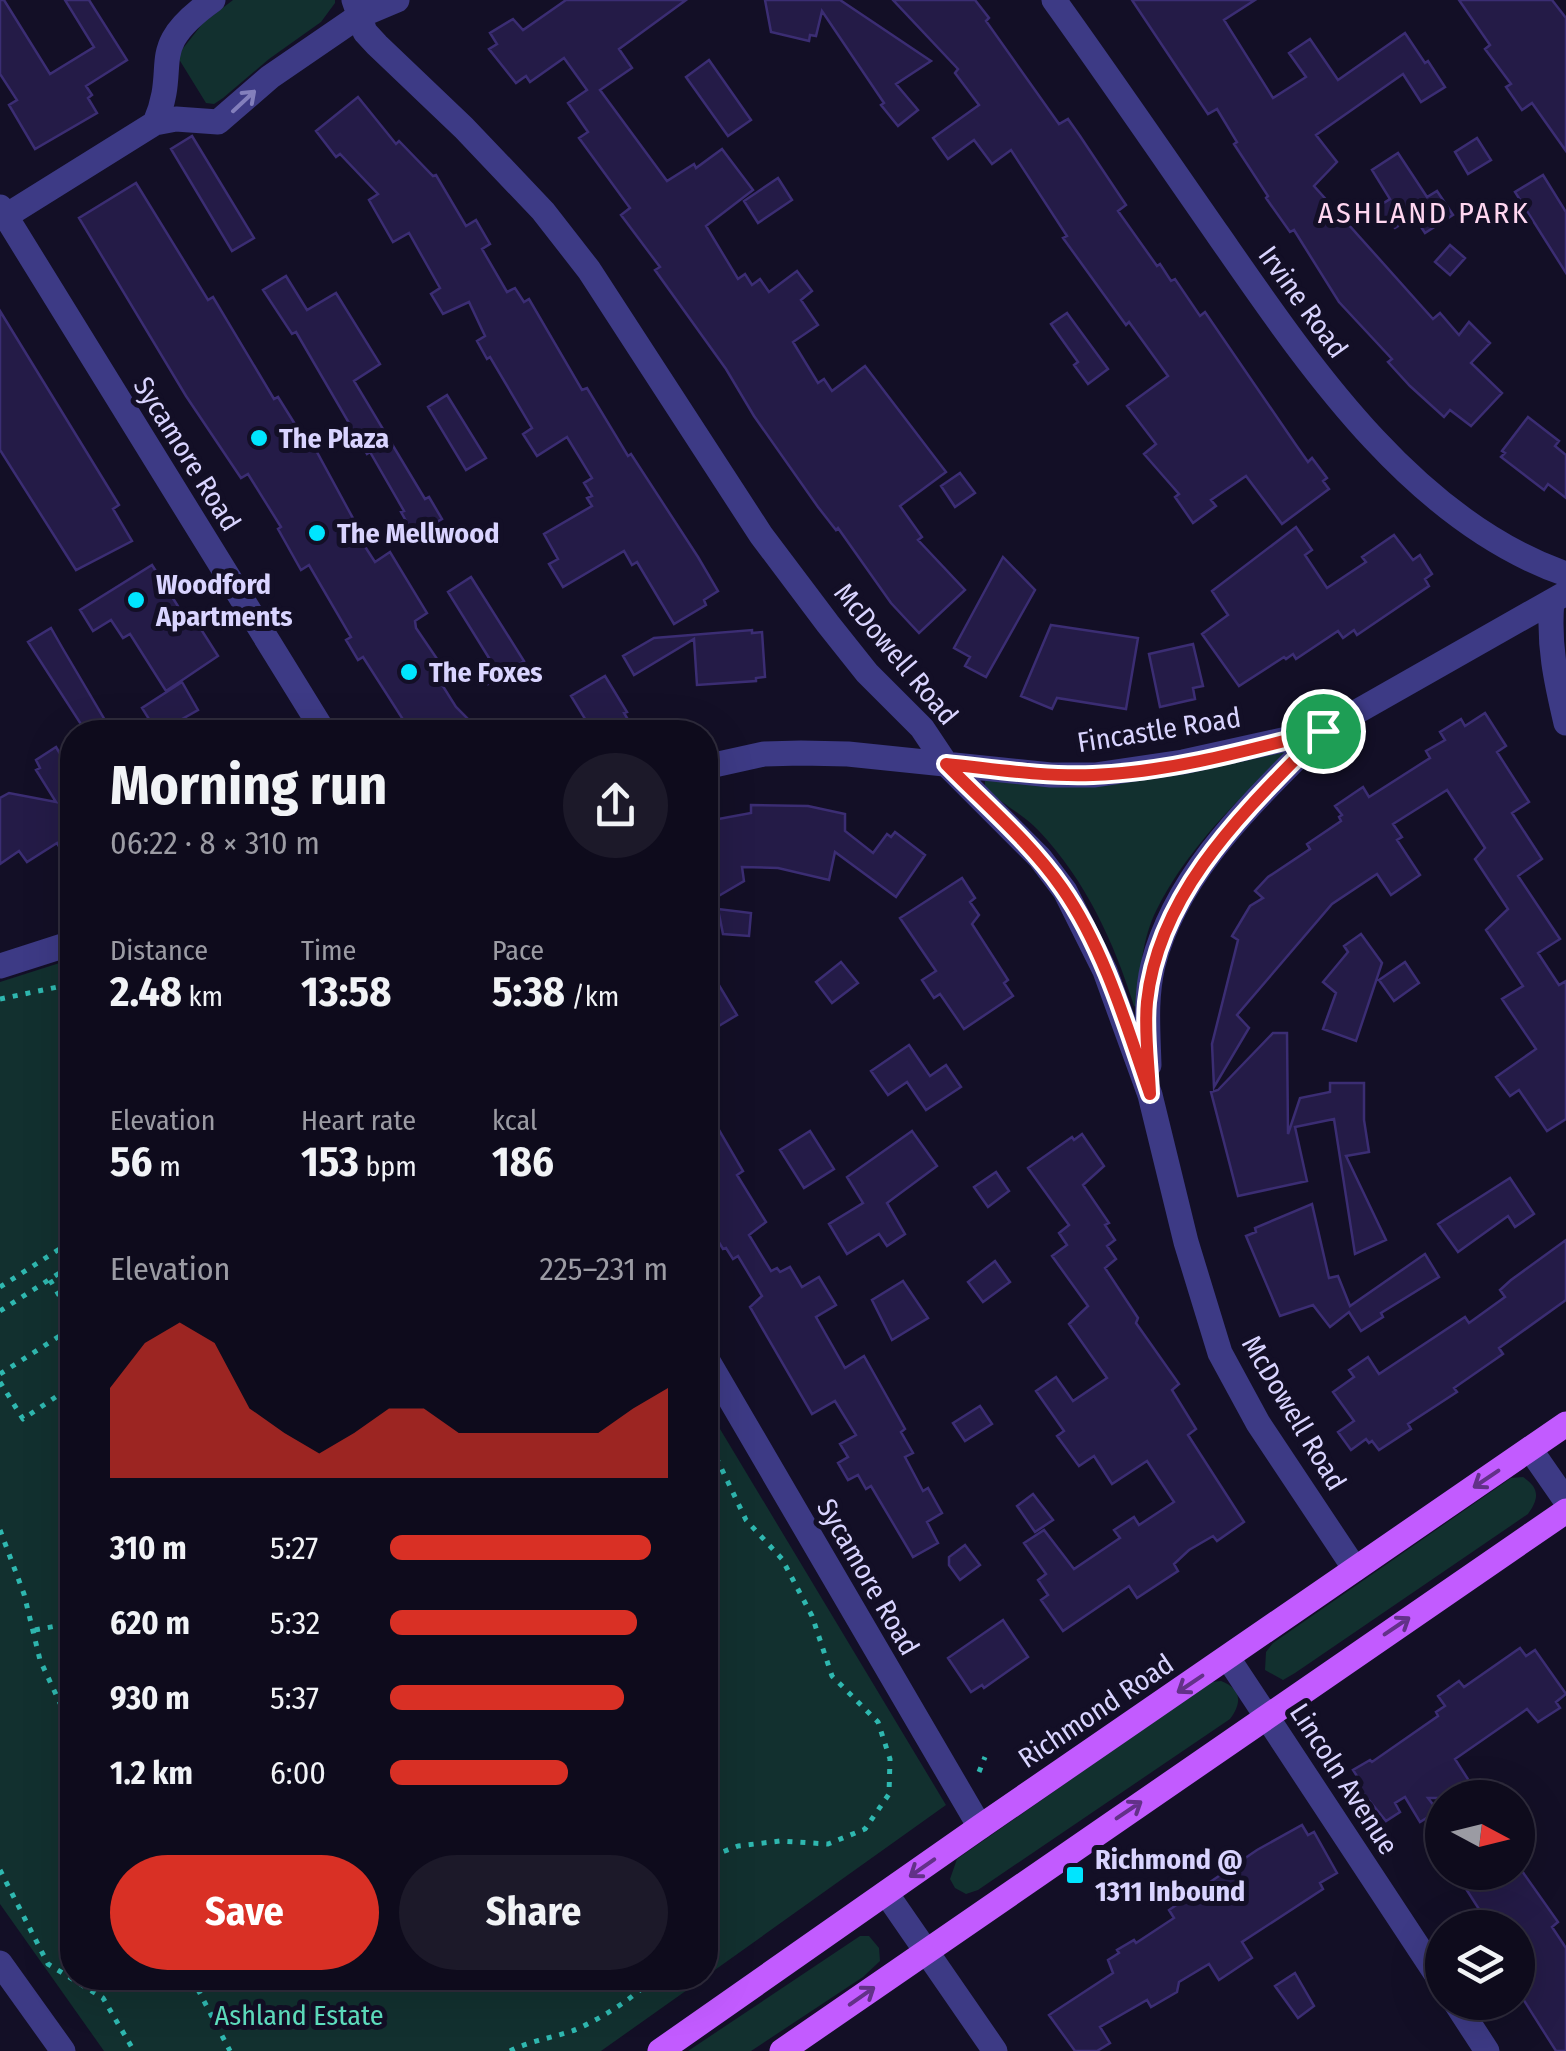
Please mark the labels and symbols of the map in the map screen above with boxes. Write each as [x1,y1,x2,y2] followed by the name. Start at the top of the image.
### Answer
[232,89,256,113] one-way arrow
[1318,195,1530,231] district label: ASHLAND PARK
[1251,240,1355,364] street label: Irvine Road
[127,371,247,537] street label: Sycamore Road
[279,422,389,455] place label: The Plaza
[248,427,270,449] marker: The Plaza
[337,517,499,550] place label: The Mellwood
[306,522,328,544] marker: The Mellwood
[155,568,293,633] place label: Woodford Apartments
[827,577,965,731] street label: McDowell Road
[125,589,147,611] marker: Woodford Apartments
[429,656,543,689] place label: The Foxes
[398,661,420,683] marker: The Foxes
[1281,689,1366,774] pin
[1075,701,1243,759] street label: Fincastle Road
[1235,1330,1353,1496] street label: McDowell Road
[1472,1468,1500,1489] one-way arrow
[810,1493,926,1661] street label: Sycamore Road
[1383,1616,1411,1637] one-way arrow
[1012,1647,1180,1775] street label: Richmond Road
[1176,1673,1204,1694] one-way arrow
[1283,1697,1405,1861] street label: Lincoln Avenue
[1425,1780,1535,1890] north arrow
[1115,1800,1142,1821] one-way arrow
[1095,1843,1245,1908] place label: Richmond @ 1311 Inbound
[908,1857,936,1878] one-way arrow
[1064,1864,1086,1886] marker: Richmond @ 1311 Inbound
[848,1986,876,2007] one-way arrow
[215,1999,383,2032] park label: Ashland Estate

